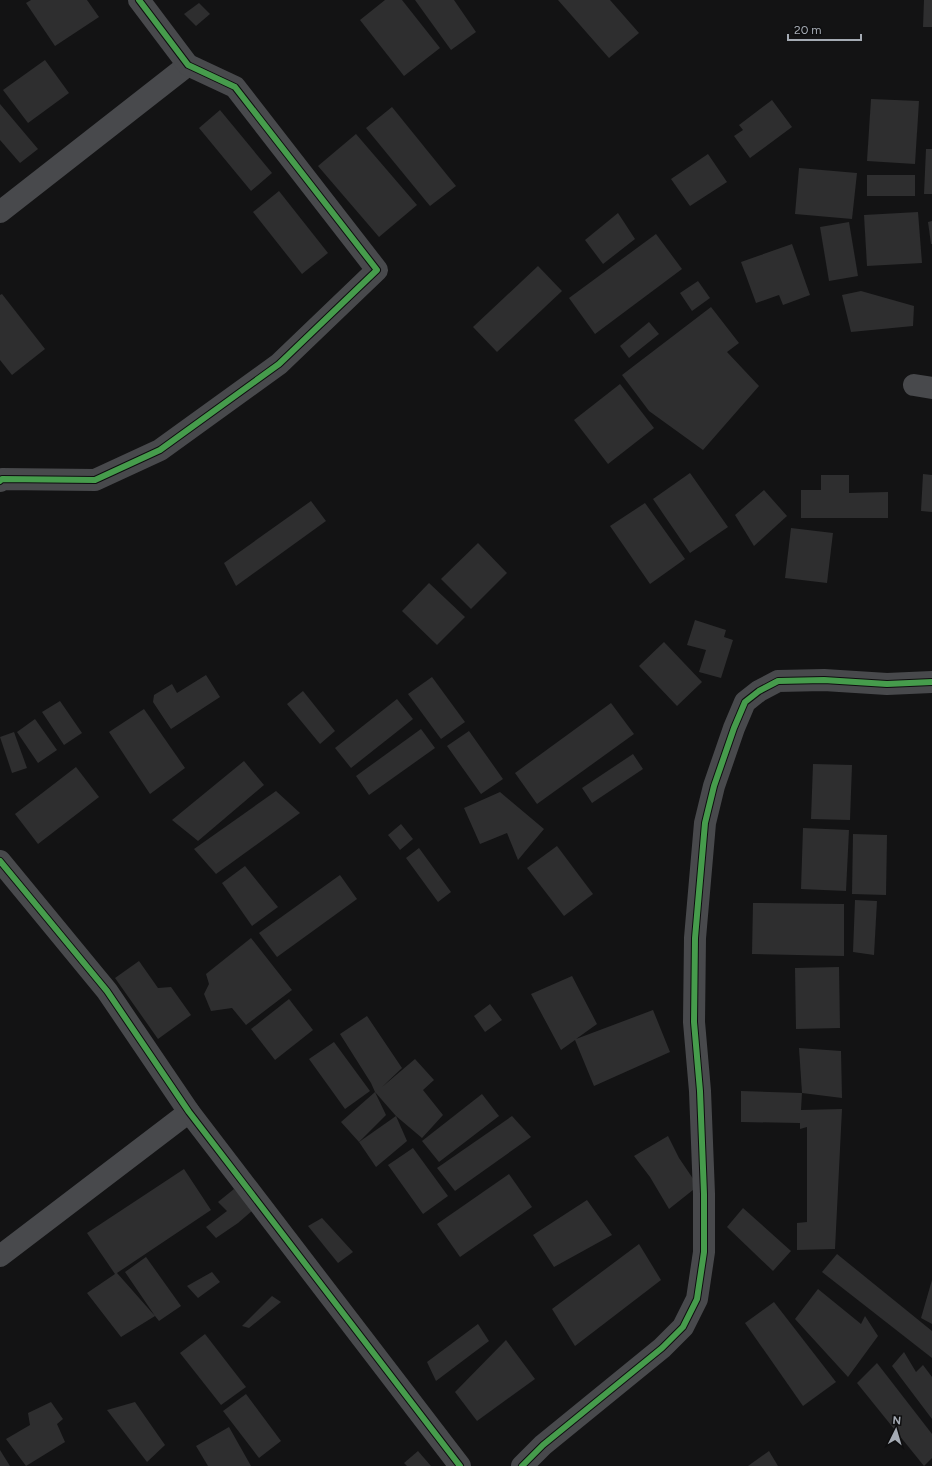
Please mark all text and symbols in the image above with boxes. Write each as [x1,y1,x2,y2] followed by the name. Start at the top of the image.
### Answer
[788,16,861,42] scale bar
[794,23,822,37] text: 20 m
[876,1410,916,1450] north arrow
[892,1414,902,1427] text: N

